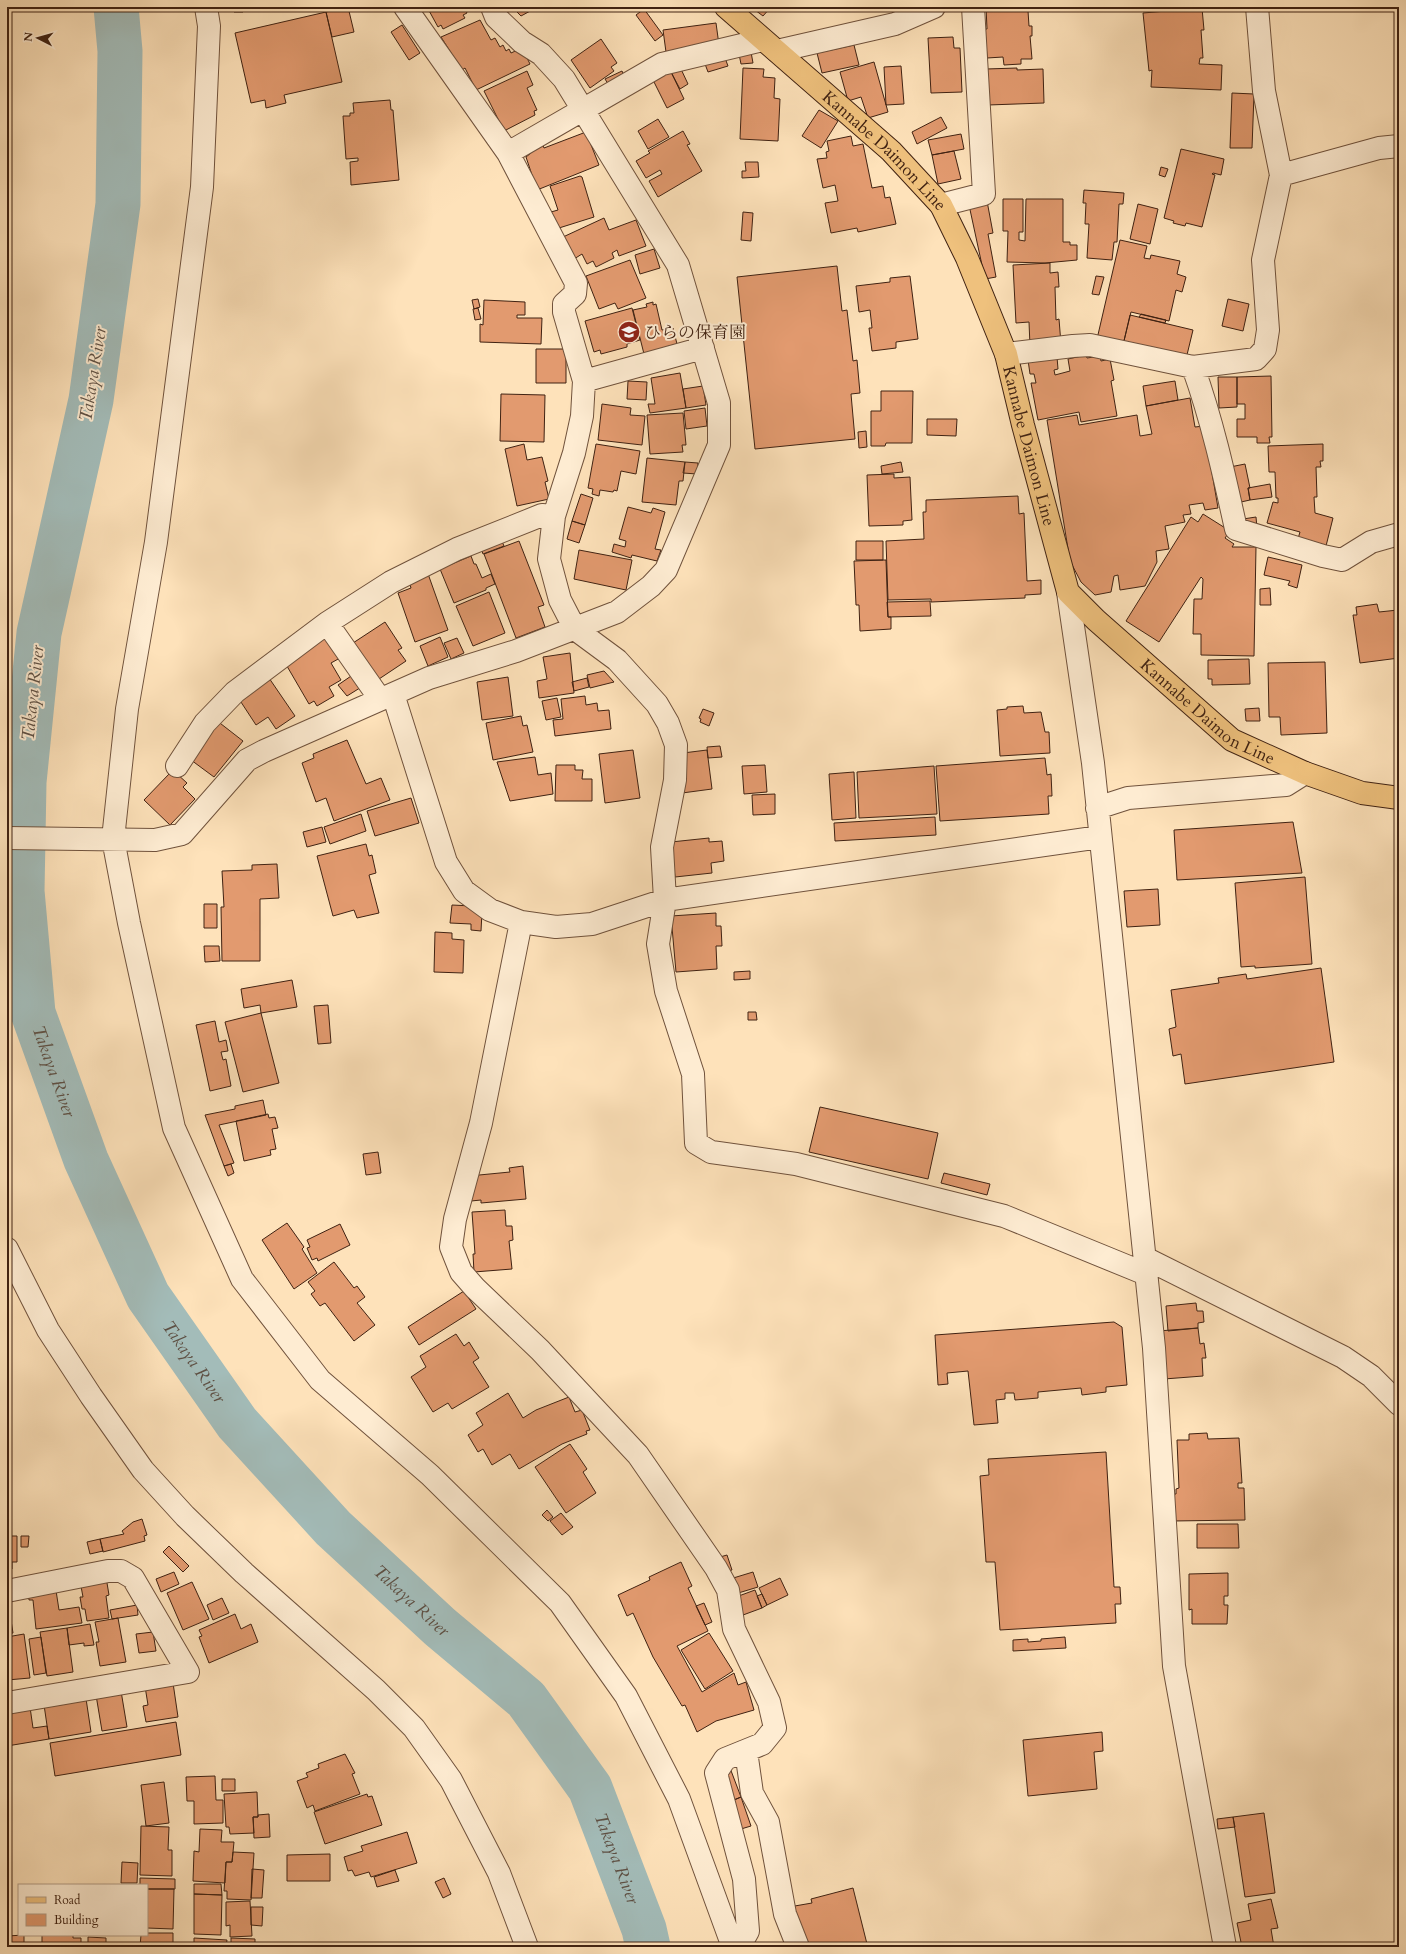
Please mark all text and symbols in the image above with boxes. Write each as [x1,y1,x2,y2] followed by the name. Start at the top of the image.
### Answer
[18,18,58,58] north arrow
[21,31,37,43] text: N
[818,85,952,215] street label: Kannabe Daimon Line
[616,319,642,345] school or university icon: ひらの保育園
[644,321,746,344] place label: ひらの保育園
[73,324,113,423] water label: Takaya River
[998,364,1061,528] street label: Kannabe Daimon Line
[16,643,51,742] water label: Takaya River
[1136,653,1279,769] street label: Kannabe Daimon Line
[26,1022,82,1122] water label: Takaya River
[156,1315,232,1409] water label: Takaya River
[368,1559,456,1643] water label: Takaya River
[588,1809,646,1909] water label: Takaya River
[18,1884,148,1936] legend
[54,1892,81,1908] text: Road
[54,1912,99,1928] text: Building

